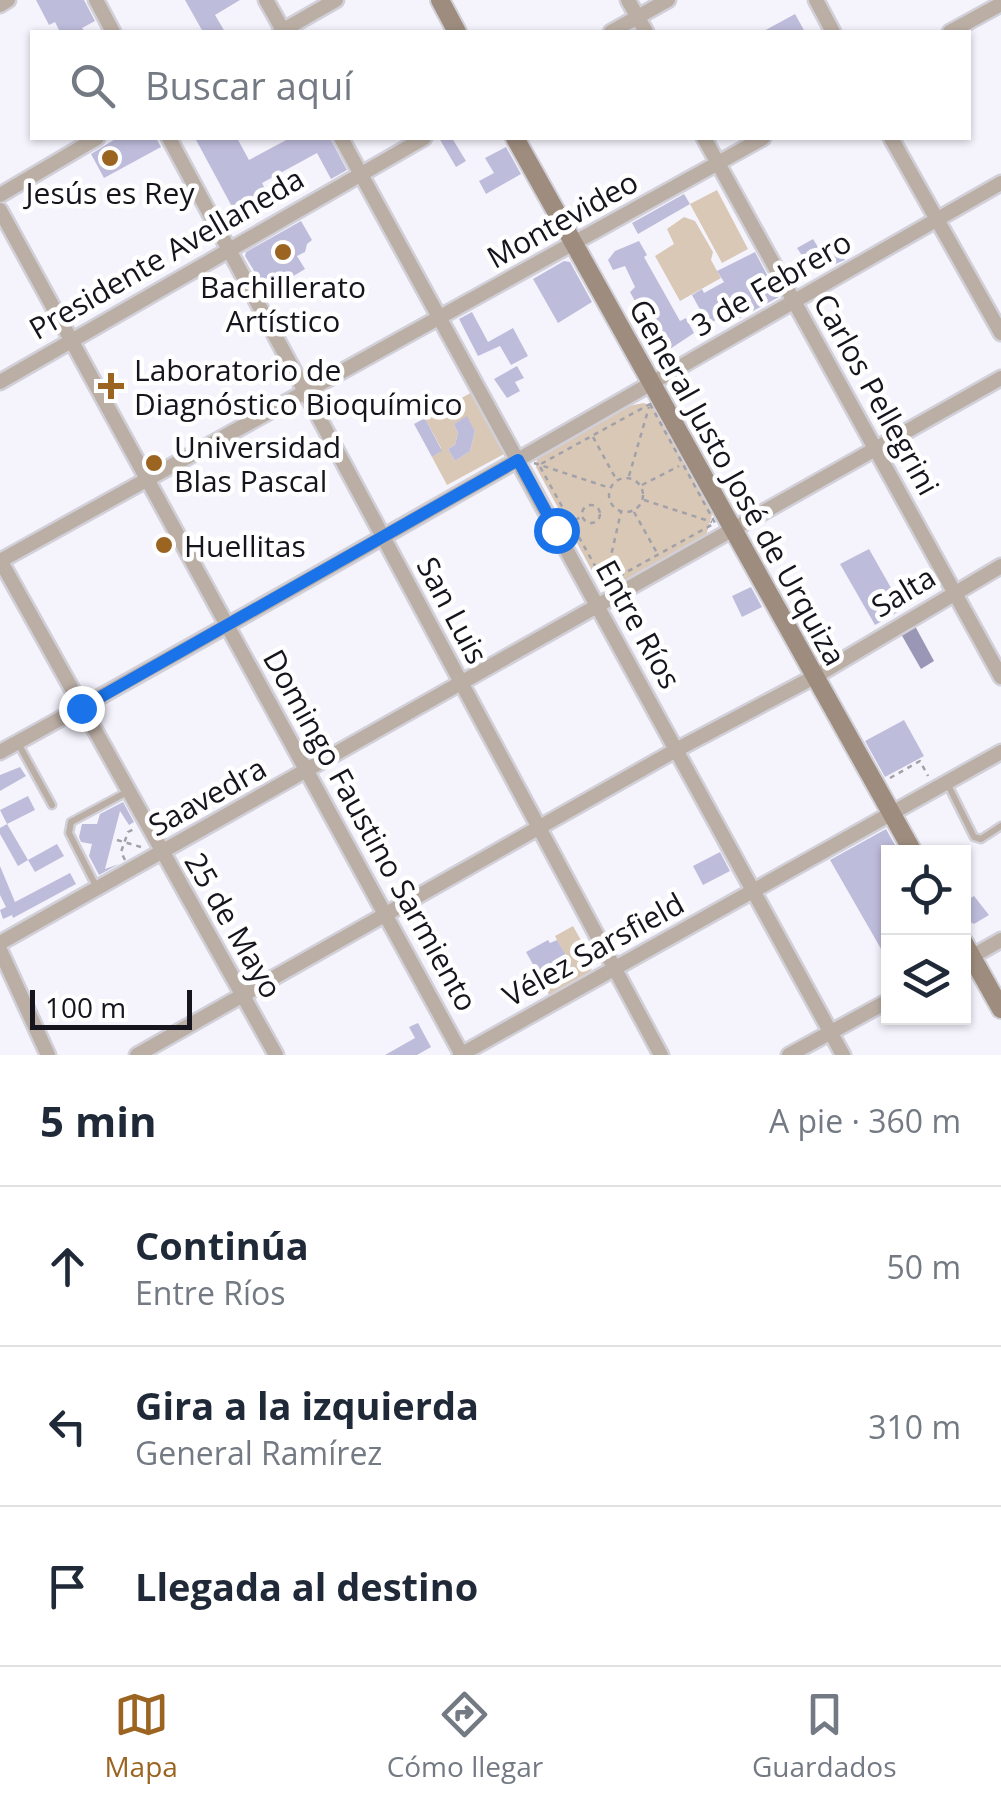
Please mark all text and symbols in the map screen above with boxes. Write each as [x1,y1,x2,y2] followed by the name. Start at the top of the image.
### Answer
[30,30,971,140] search box
[65,58,120,113] icon: search
[145,59,353,111] text: Buscar aquí
[99,147,121,169] marker: Jesús es Rey
[21,158,311,348] street label: Presidente Avellaneda
[479,161,645,277] street label: Montevideo
[22,172,195,213] place label: Jesús es Rey
[684,221,858,345] street label: 3 de Febrero
[272,241,294,263] marker: Bachillerato Artístico
[200,266,366,341] place label: Bachillerato Artístico
[805,286,949,502] street label: Carlos Pellegrini
[620,292,856,672] street label: General Justo José de Urquiza
[134,349,463,424] place label: Laboratorio de Diagnóstico Bioquímico
[98,373,124,399] marker: Laboratorio de Diagnóstico Bioquímico
[174,426,341,501] place label: Universidad Blas Pascal
[143,452,165,474] marker: Universidad Blas Pascal
[534,508,580,554] route start
[184,525,306,566] place label: Huellitas
[153,534,175,556] marker: Huellitas
[408,549,498,671] street label: San Luis
[587,552,691,696] street label: Entre Ríos
[863,556,943,626] street label: Salta
[254,642,488,1018] street label: Domingo Faustino Sarmiento
[59,686,105,732] route end
[141,747,273,845] street label: Saavedra
[176,845,292,1005] street label: 25 de Mayo
[881,845,971,1025] map controls
[881,845,971,935] button: locate
[495,882,691,1016] street label: Vélez Sarsfield
[881,935,971,1025] button: layers
[30,985,192,1030] scale bar
[45,988,126,1026] text: 100 m
[40,1092,157,1149] text: 5 min
[769,1099,961,1142] text: A pie · 360 m
[135,1219,309,1271] text: Continúa
[40,1239,95,1294] icon: ahead
[886,1245,961,1288] text: 50 m
[135,1271,286,1314] text: Entre Ríos
[135,1379,479,1431] text: Gira a la izquierda
[40,1399,95,1454] icon: left
[868,1405,961,1448] text: 310 m
[135,1431,382,1474] text: General Ramírez
[40,1559,95,1614] icon: arrive
[135,1560,478,1612] text: Llegada al destino
[104,1687,178,1785] tab: Mapa
[387,1687,543,1785] tab: Cómo llegar
[752,1687,897,1785] tab: Guardados

